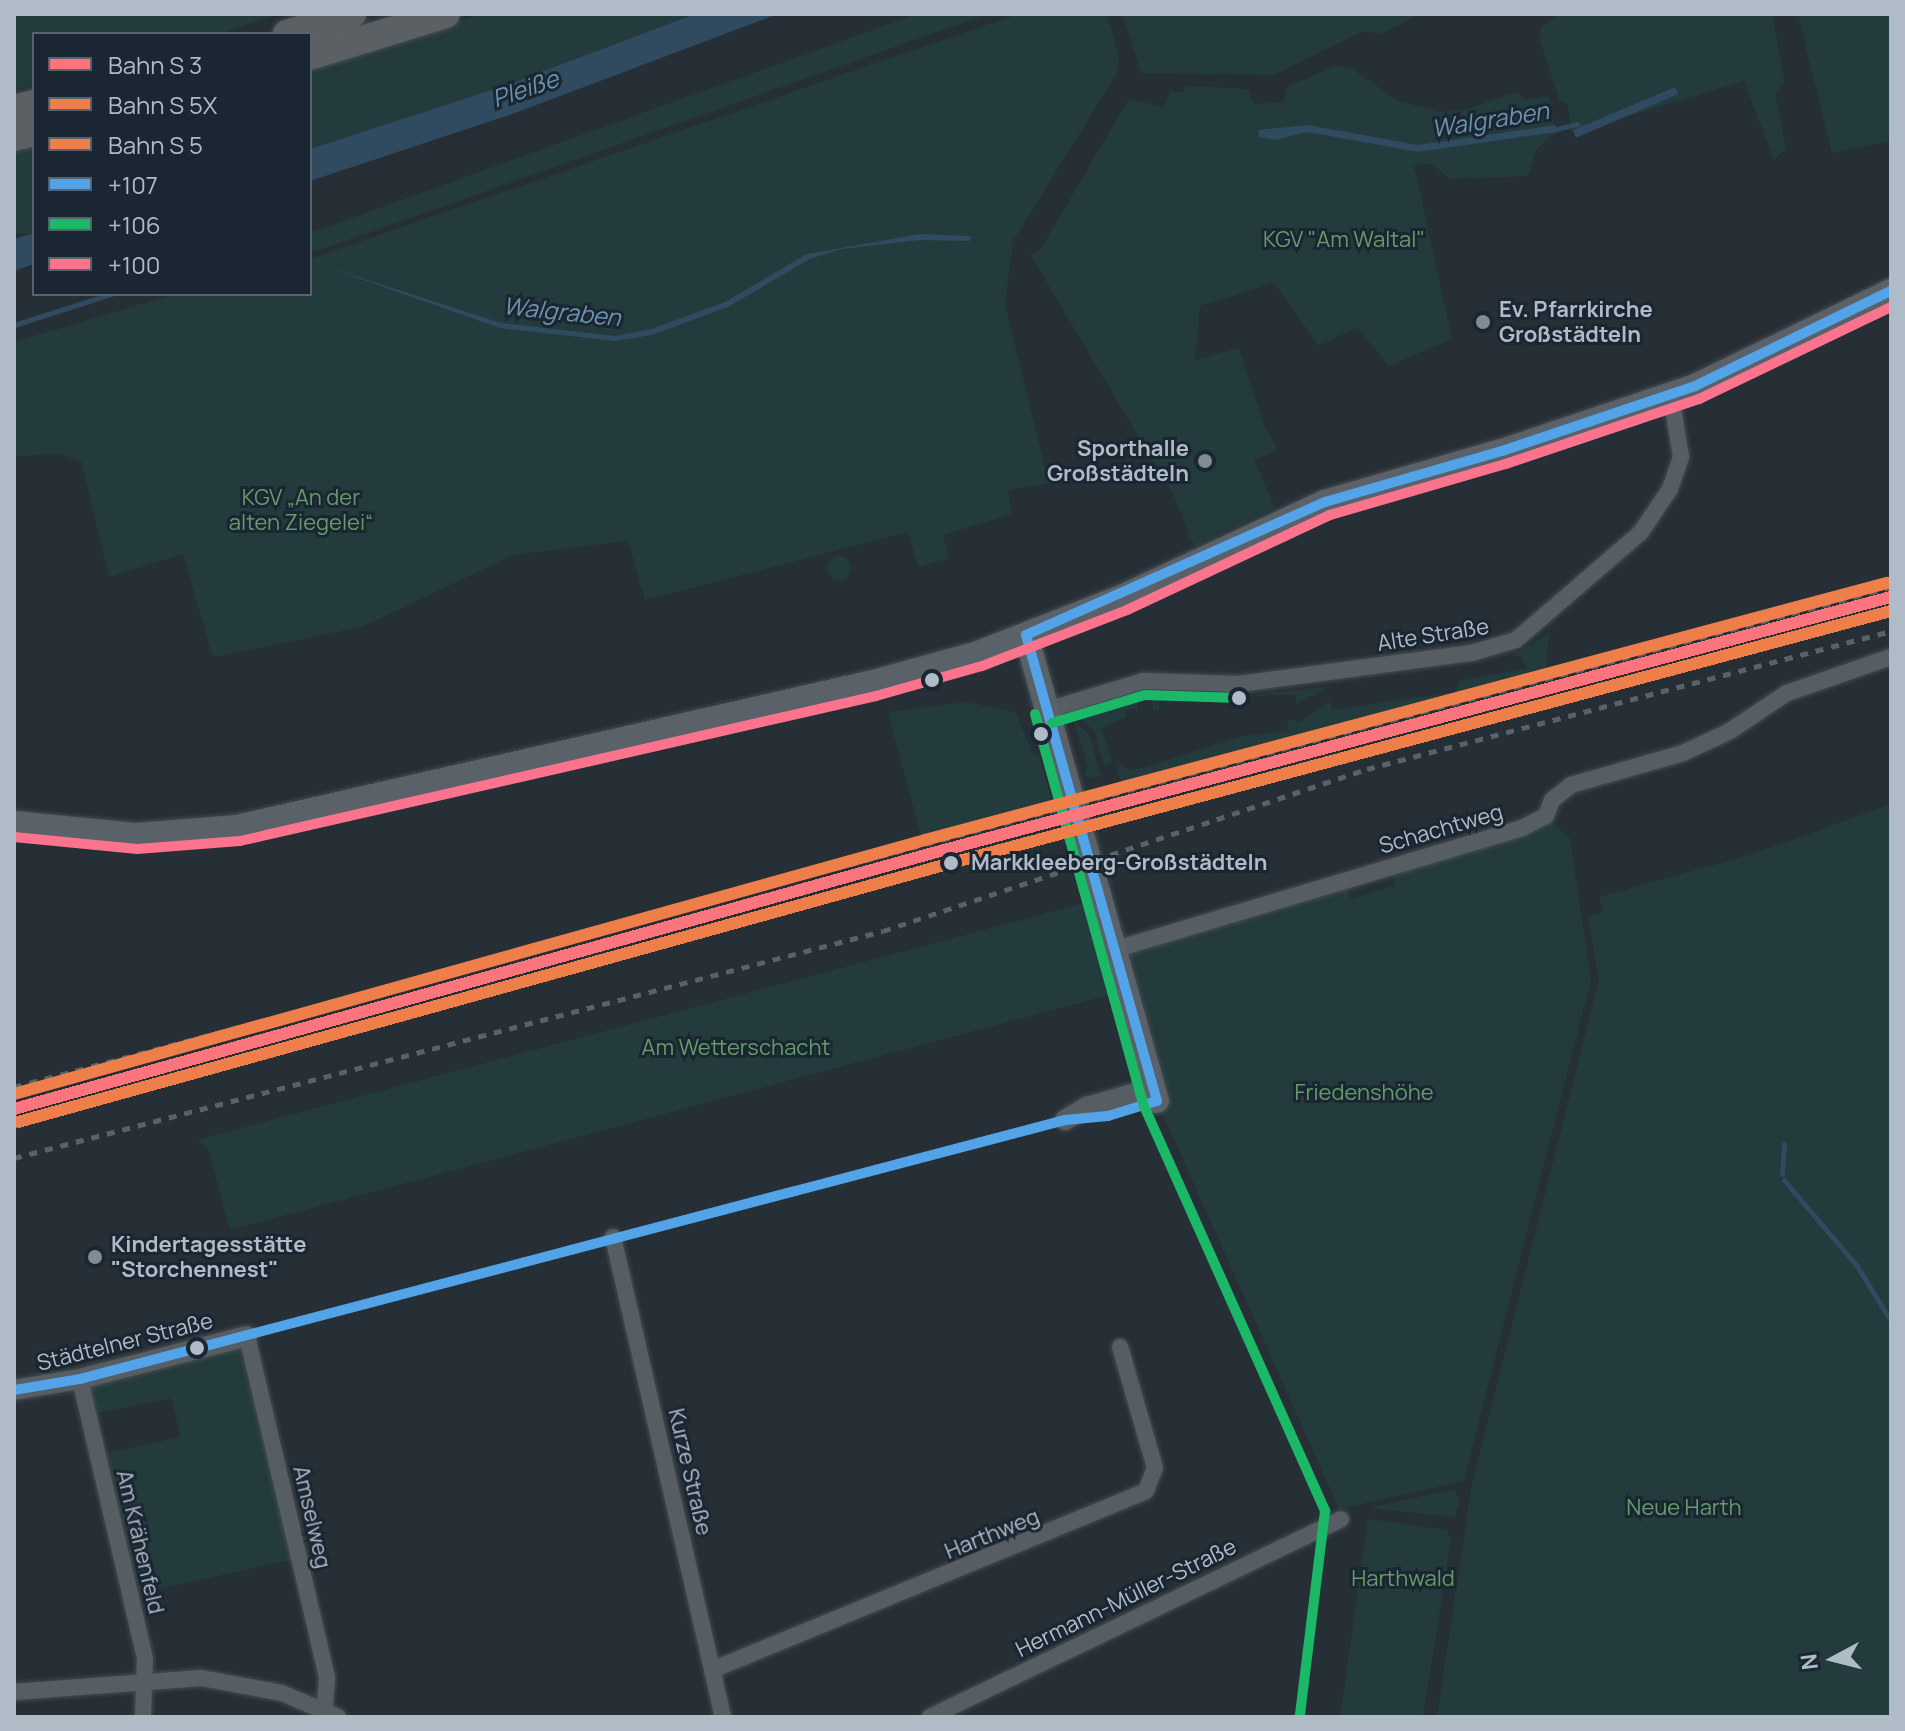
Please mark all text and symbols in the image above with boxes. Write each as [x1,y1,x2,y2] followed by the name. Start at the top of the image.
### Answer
[32,32,312,296] legend
[108,48,202,81] text: Bahn S 3
[488,63,562,113] water label: Pleiße
[108,88,217,121] text: Bahn S 5X
[1429,96,1551,142] water label: Walgraben
[108,128,203,161] text: Bahn S 5
[108,168,158,201] text: +107
[108,208,161,241] text: +106
[1263,227,1425,253] park label: KGV "Am Waltal"
[108,248,160,281] text: +100
[502,291,622,331] water label: Walgraben
[1499,296,1653,348] place label: Ev. Pfarrkirche Großstädteln
[1474,313,1492,331] marker: Ev. Pfarrkirche Großstädteln
[1047,435,1189,486] place label: Sporthalle Großstädteln
[1196,452,1214,470] marker: Sporthalle Großstädteln
[229,484,373,536] park label: KGV „An der alten Ziegelei“
[1375,613,1491,657] street label: Alte Straße
[924,672,940,688] unlabelled marker
[1231,690,1247,706] unlabelled marker
[1033,726,1049,742] unlabelled marker
[1376,799,1506,859] street label: Schachtweg
[938,850,964,876] marker: Markkleeberg-Großstädteln
[971,850,1268,876] place label: Markkleeberg-Großstädteln
[642,1035,830,1061] park label: Am Wetterschacht
[1294,1080,1434,1106] park label: Friedenshöhe
[111,1231,307,1282] place label: Kindertagesstätte "Storchennest"
[86,1248,104,1266] marker: Kindertagesstätte "Storchennest"
[34,1307,216,1377] street label: Städtelner Straße
[189,1340,205,1356] unlabelled marker
[663,1406,717,1538] street label: Kurze Straße
[287,1463,337,1571] street label: Amselweg
[111,1468,169,1616] street label: Am Krähenfeld
[1626,1495,1742,1521] park label: Neue Harth
[941,1503,1043,1565] street label: Harthweg
[1011,1533,1241,1663] street label: Hermann-Müller-Straße
[1351,1566,1455,1592] park label: Harthwald
[1793,1619,1873,1699] north arrow
[1793,1652,1825,1672] text: N

